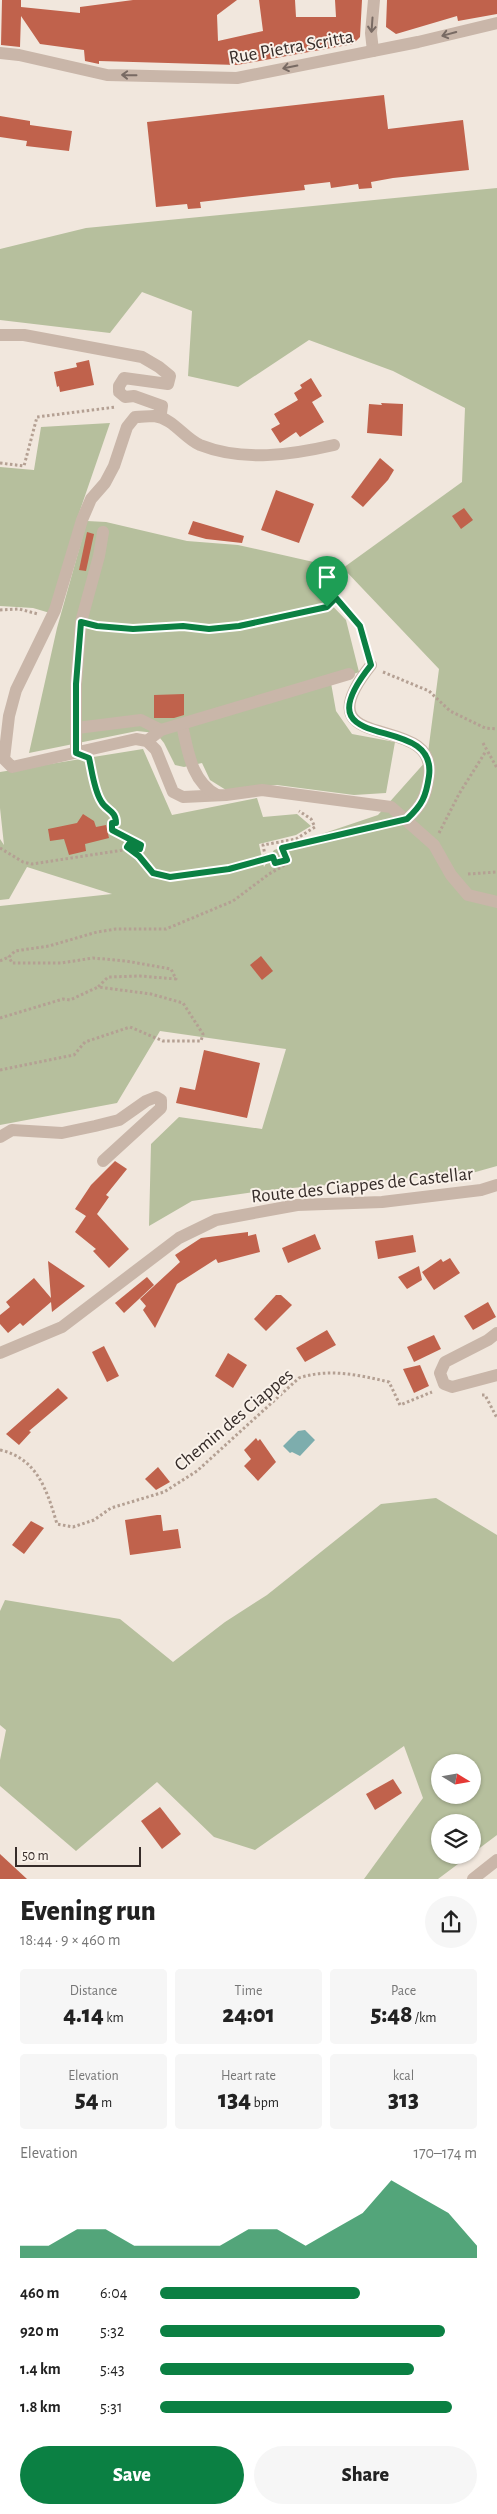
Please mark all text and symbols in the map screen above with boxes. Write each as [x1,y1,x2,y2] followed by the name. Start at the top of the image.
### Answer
[367,17,376,33] one-way arrow
[227,27,355,68] street label: Rue Pietra Scritta
[442,29,458,39] one-way arrow
[283,63,299,72] one-way arrow
[121,70,138,80] one-way arrow
[306,556,348,607] pin
[313,563,341,591] icon: arrive
[250,1164,474,1207] street label: Route des Ciappes de Castellar
[171,1365,297,1475] street label: Chemin des Ciappes
[431,1754,481,1804] north arrow
[431,1754,481,1864] map controls
[431,1814,481,1864] button: layers
[15,1844,141,1867] scale bar
[22,1849,49,1863] text: 50 m
[425,1896,477,1948] button: share
[20,1898,156,1926] text: Evening run
[20,1932,121,1948] text: 18:44 · 9 × 460 m
[70,1984,117,1998] text: Distance
[235,1984,262,1998] text: Time
[391,1984,416,1998] text: Pace
[63,2002,104,2027] text: 4.14
[222,2002,275,2027] text: 24:01
[371,2002,413,2027] text: 5:48
[104,2011,124,2025] text: km
[413,2011,436,2025] text: /km
[68,2069,119,2083] text: Elevation
[221,2069,276,2083] text: Heart rate
[393,2069,414,2083] text: kcal
[75,2087,99,2112] text: 54
[218,2087,251,2112] text: 134
[388,2087,419,2112] text: 313
[99,2096,112,2110] text: m
[251,2096,279,2110] text: bpm
[20,2145,78,2161] text: Elevation
[413,2145,477,2161] text: 170–174 m
[20,2285,59,2301] text: 460 m
[100,2285,127,2301] text: 6:04
[20,2323,59,2339] text: 920 m
[100,2323,124,2339] text: 5:32
[20,2361,61,2377] text: 1.4 km
[100,2361,125,2377] text: 5:43
[20,2399,61,2415] text: 1.8 km
[100,2399,122,2415] text: 5:31
[20,2446,244,2504] button: Save
[254,2446,477,2504] button: Share

